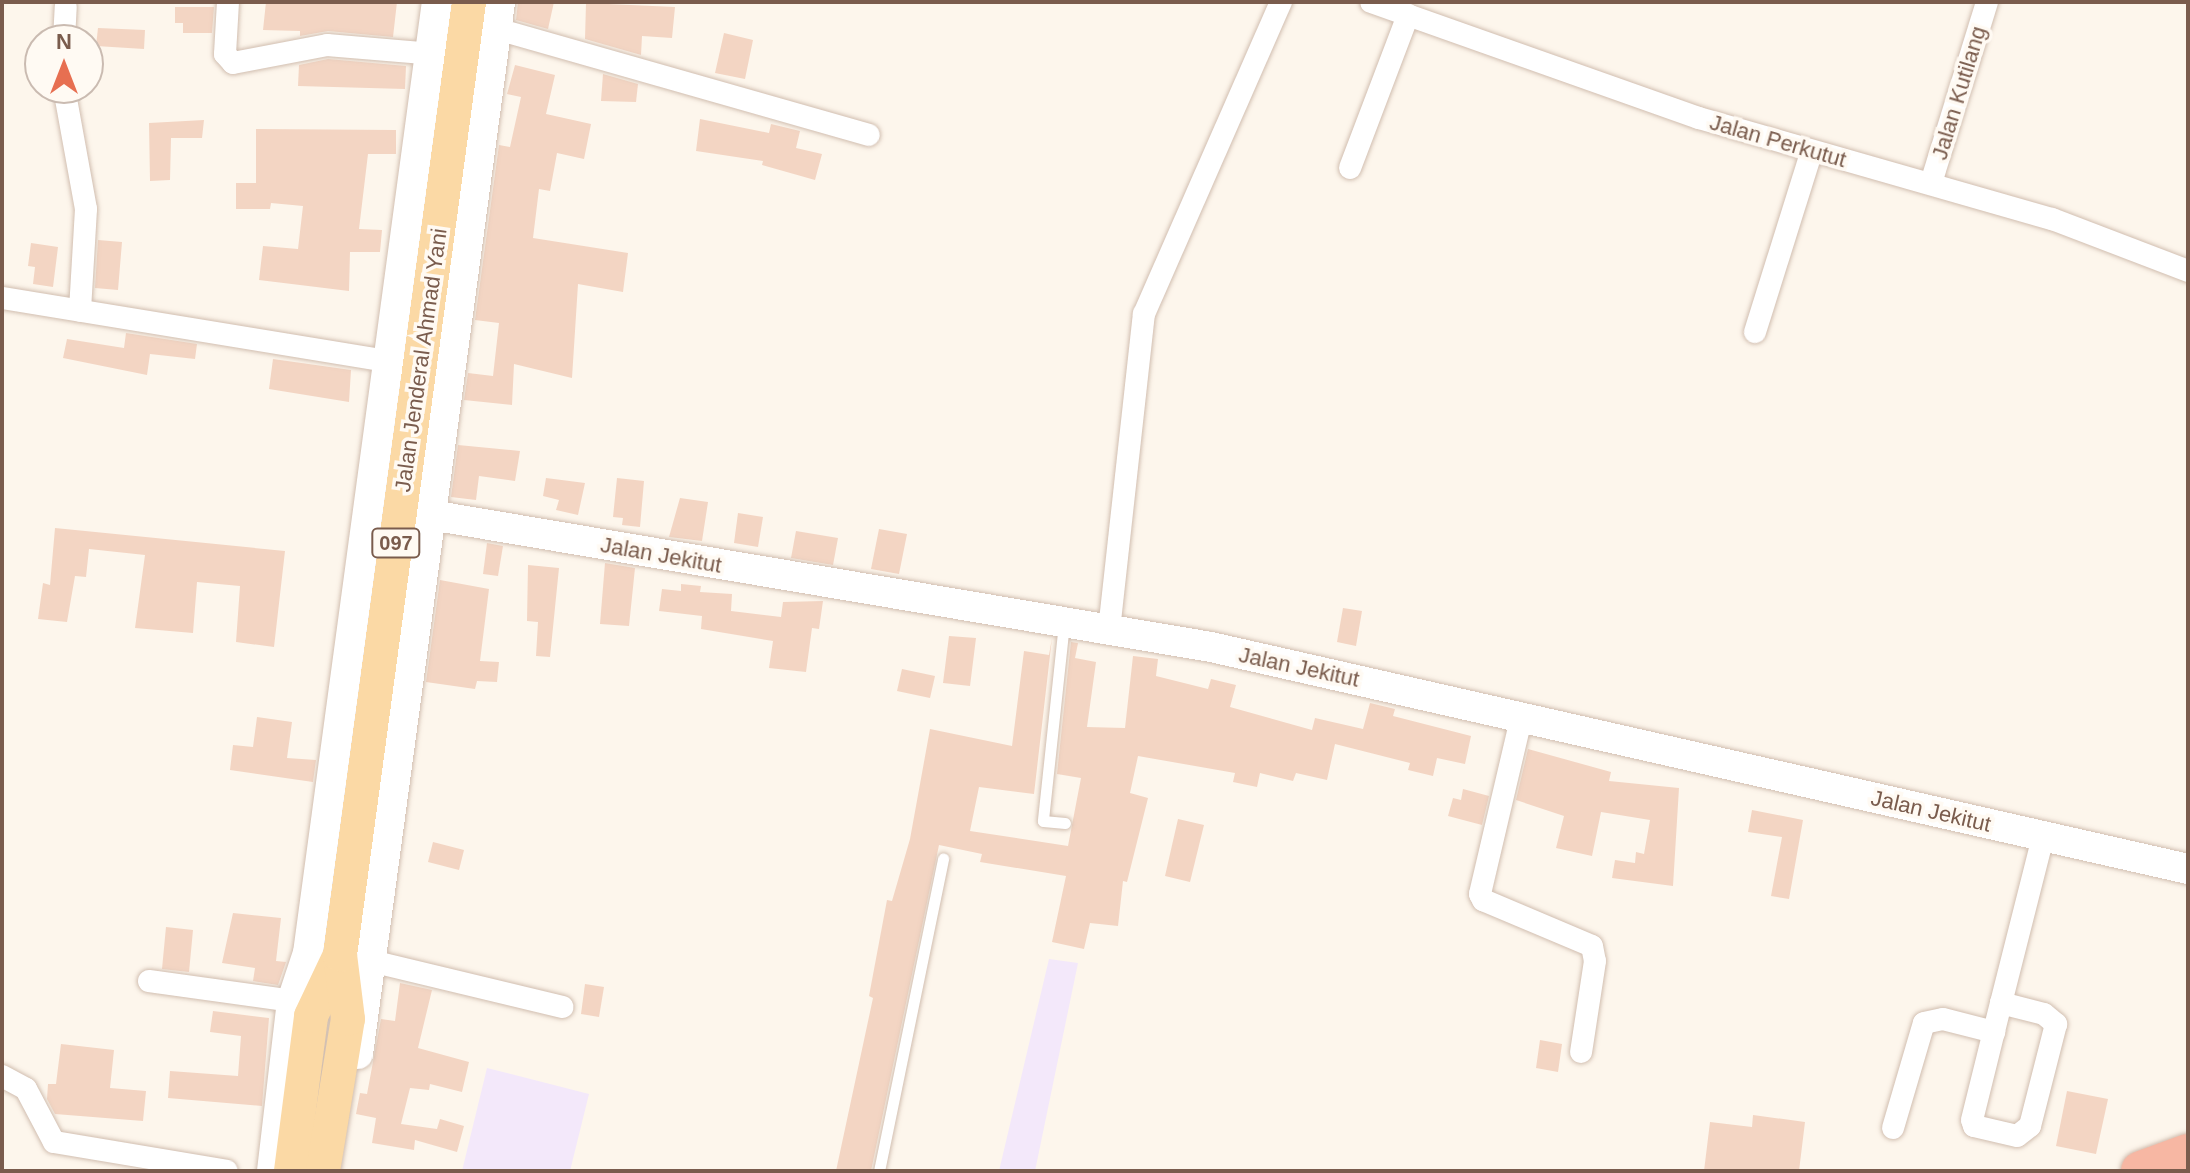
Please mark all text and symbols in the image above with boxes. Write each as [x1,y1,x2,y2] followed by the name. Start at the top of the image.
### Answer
[1926,23,1992,163] street label: Jalan Kutilang
[24,24,104,104] north arrow
[56,29,72,54] text: N
[1707,109,1849,173] street label: Jalan Perkutut
[389,226,453,494] street label: Jalan Jenderal Ahmad Yani
[370,527,422,559] road number: 097
[598,531,724,579] street label: Jalan Jekitut
[1236,641,1362,693] street label: Jalan Jekitut
[1868,784,1994,838] street label: Jalan Jekitut

